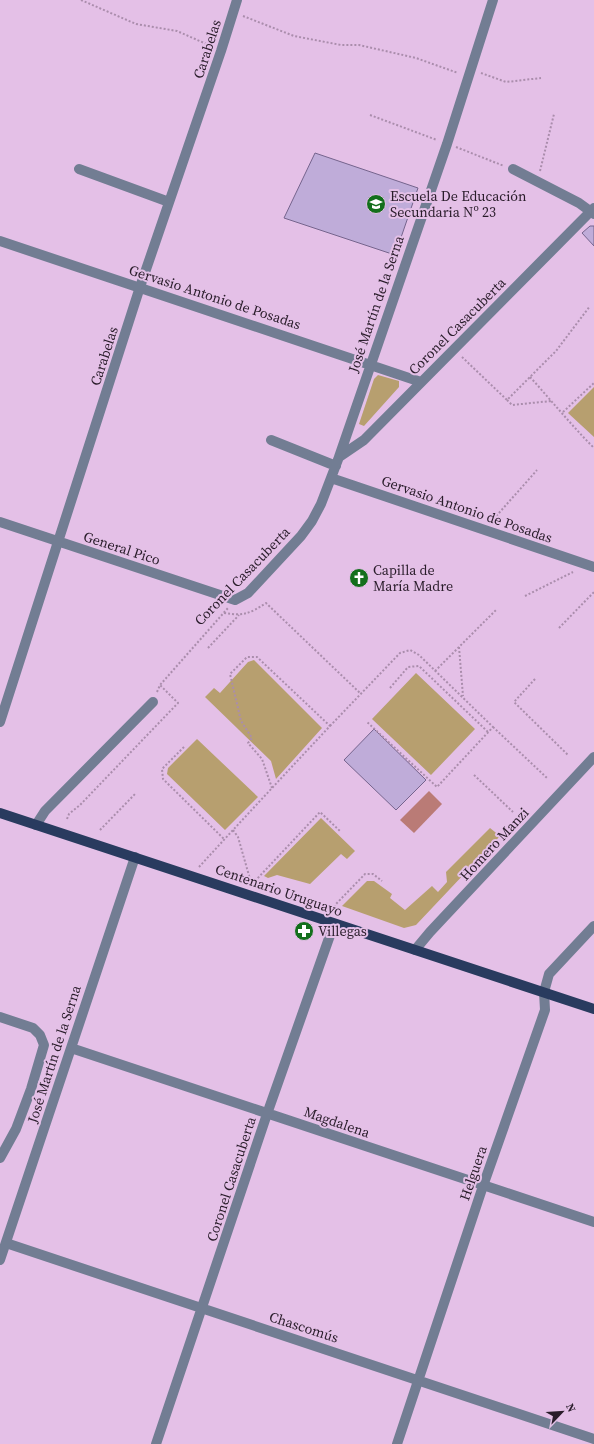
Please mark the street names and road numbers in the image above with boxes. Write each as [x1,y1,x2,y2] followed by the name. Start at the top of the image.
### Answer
[188,17,226,81] street label: Carabelas
[343,232,409,376] street label: José Martín de la Serna
[126,260,304,334] street label: Gervasio Antonio de Posadas
[404,272,511,379] street label: Coronel Casacuberta
[85,324,123,388] street label: Carabelas
[379,470,555,548] street label: Gervasio Antonio de Posadas
[190,522,295,630] street label: Coronel Casacuberta
[81,526,163,570] street label: General Pico
[455,803,533,885] street label: Homero Manzi
[213,859,346,921] street label: Centenario Uruguayo
[22,982,86,1126] street label: José Martín de la Serna
[301,1101,373,1143] street label: Magdalena
[201,1113,261,1244] street label: Coronel Casacuberta
[454,1142,492,1203] street label: Helguera
[267,1306,341,1348] street label: Chascomús

